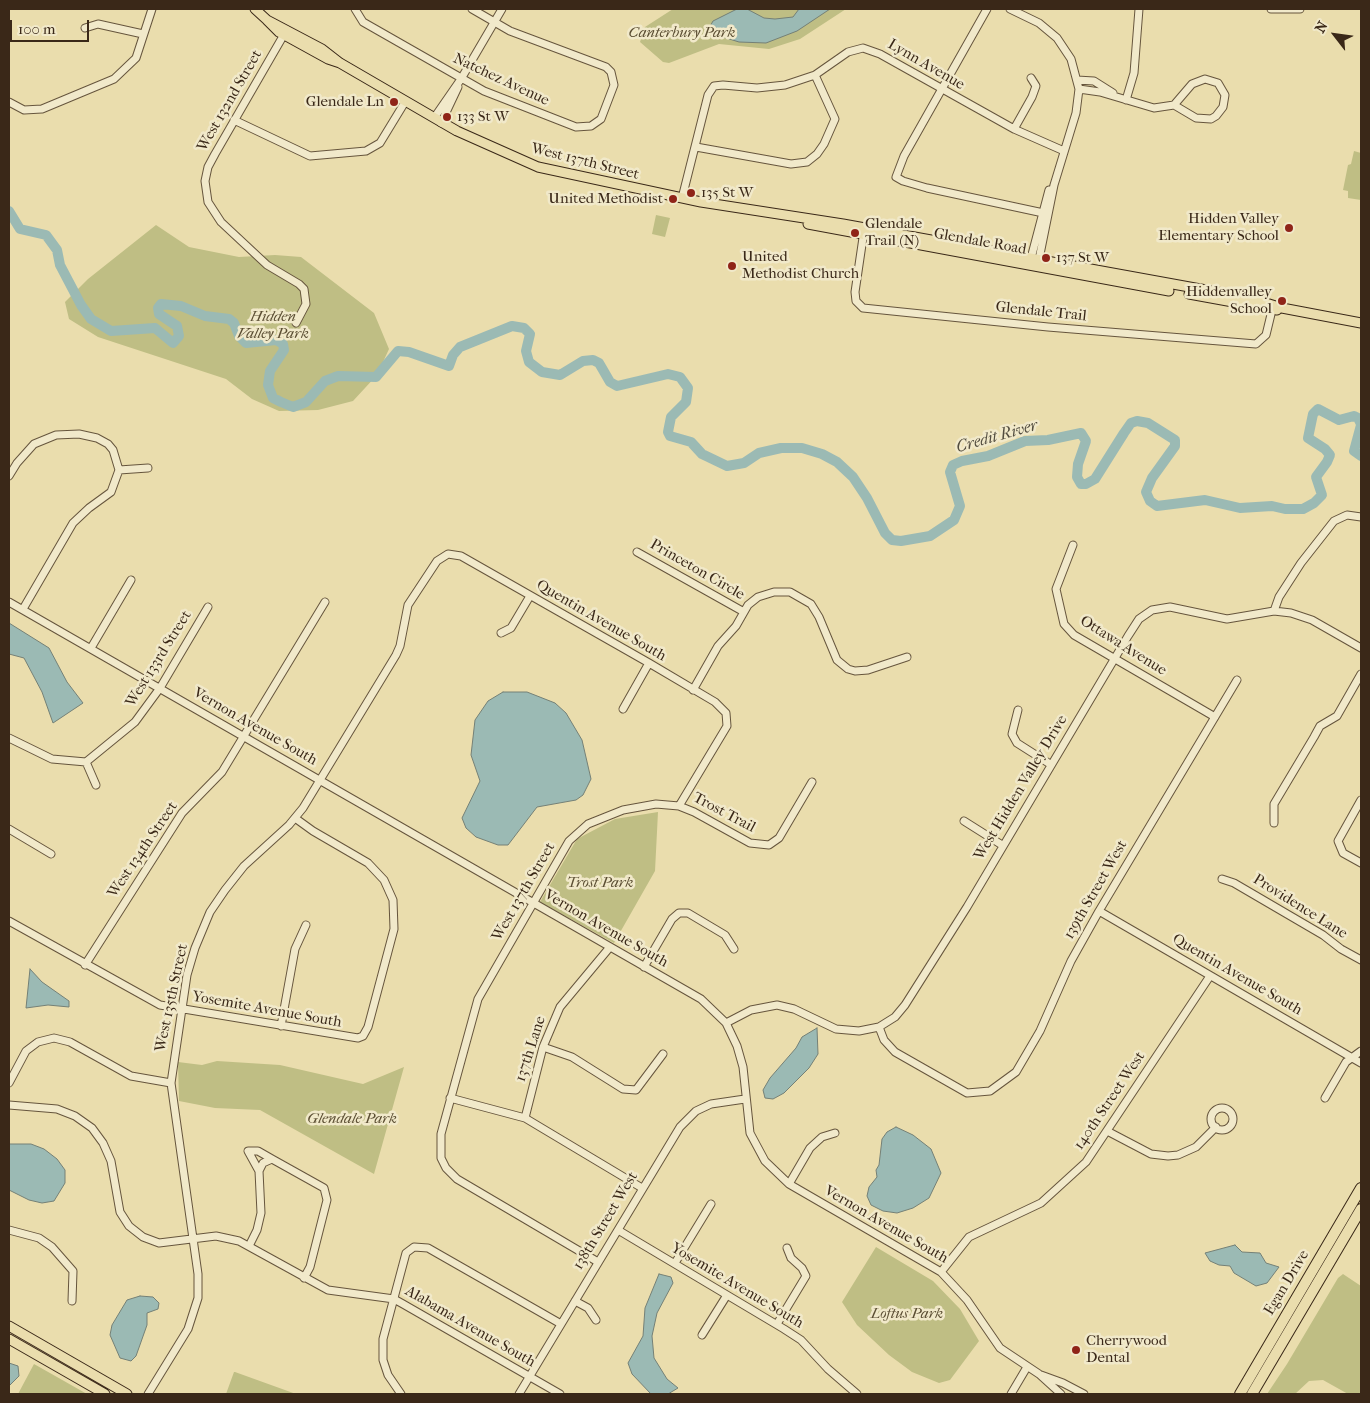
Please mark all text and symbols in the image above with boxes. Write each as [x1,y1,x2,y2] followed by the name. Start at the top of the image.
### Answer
[12,10,91,42] scale bar
[1310,10,1360,60] north arrow
[1312,18,1332,36] text: N
[18,20,56,38] text: 100 m
[629,24,735,42] park label: Canterbury Park
[884,36,968,94] street label: Lynn Avenue
[194,47,266,155] street label: West 132nd Street
[450,50,552,110] street label: Natchez Avenue
[306,93,384,111] place label: Glendale Ln
[388,96,400,108] marker: Glendale Ln
[457,108,509,126] place label: 133 St W
[441,111,453,123] marker: 133 St W
[529,140,641,184] street label: West 137th Street
[701,184,753,202] place label: 135 St W
[685,187,697,199] marker: 135 St W
[548,190,663,208] place label: United Methodist
[667,193,679,205] marker: United Methodist
[1158,210,1279,245] place label: Hidden Valley Elementary School
[865,215,922,250] place label: Glendale Trail (N)
[1283,222,1295,234] marker: Hidden Valley Elementary School
[932,225,1028,259] street label: Glendale Road
[849,227,861,239] marker: Glendale Trail (N)
[742,248,859,283] place label: United Methodist Church
[1056,249,1109,267] place label: 137 St W
[1040,252,1052,264] marker: 137 St W
[726,260,738,272] marker: United Methodist Church
[1186,283,1272,318] place label: Hiddenvalley School
[1276,295,1288,307] marker: Hiddenvalley School
[995,298,1087,326] street label: Glendale Trail
[237,308,309,343] park label: Hidden Valley Park
[954,416,1040,458] water label: Credit River
[647,536,747,604] street label: Princeton Circle
[533,577,669,665] street label: Quentin Avenue South
[122,608,196,710] street label: West 133rd Street
[1076,612,1170,680] street label: Ottawa Avenue
[190,684,320,770] street label: Vernon Avenue South
[971,712,1071,864] street label: West Hidden Valley Drive
[690,789,758,837] street label: Trost Trail
[104,798,182,902] street label: West 134th Street
[1060,837,1132,943] street label: 139th Street West
[489,840,559,944] street label: West 137th Street
[1249,871,1351,943] street label: Providence Lane
[567,874,633,892] park label: Trost Park
[541,886,671,972] street label: Vernon Avenue South
[1169,931,1305,1019] street label: Quentin Avenue South
[152,942,192,1054] street label: West 135th Street
[191,988,343,1032] street label: Yosemite Avenue South
[512,1014,550,1084] street label: 137th Lane
[1071,1049,1149,1153] street label: 140th Street West
[307,1110,397,1128] park label: Glendale Park
[570,1169,642,1273] street label: 138th Street West
[821,1182,951,1268] street label: Vernon Avenue South
[668,1239,806,1333] street label: Yosemite Avenue South
[1261,1247,1313,1319] street label: Egan Drive
[402,1282,538,1372] street label: Alabama Avenue South
[871,1305,943,1323] park label: Loftus Park
[1086,1332,1167,1367] place label: Cherrywood Dental
[1070,1344,1082,1356] marker: Cherrywood Dental

